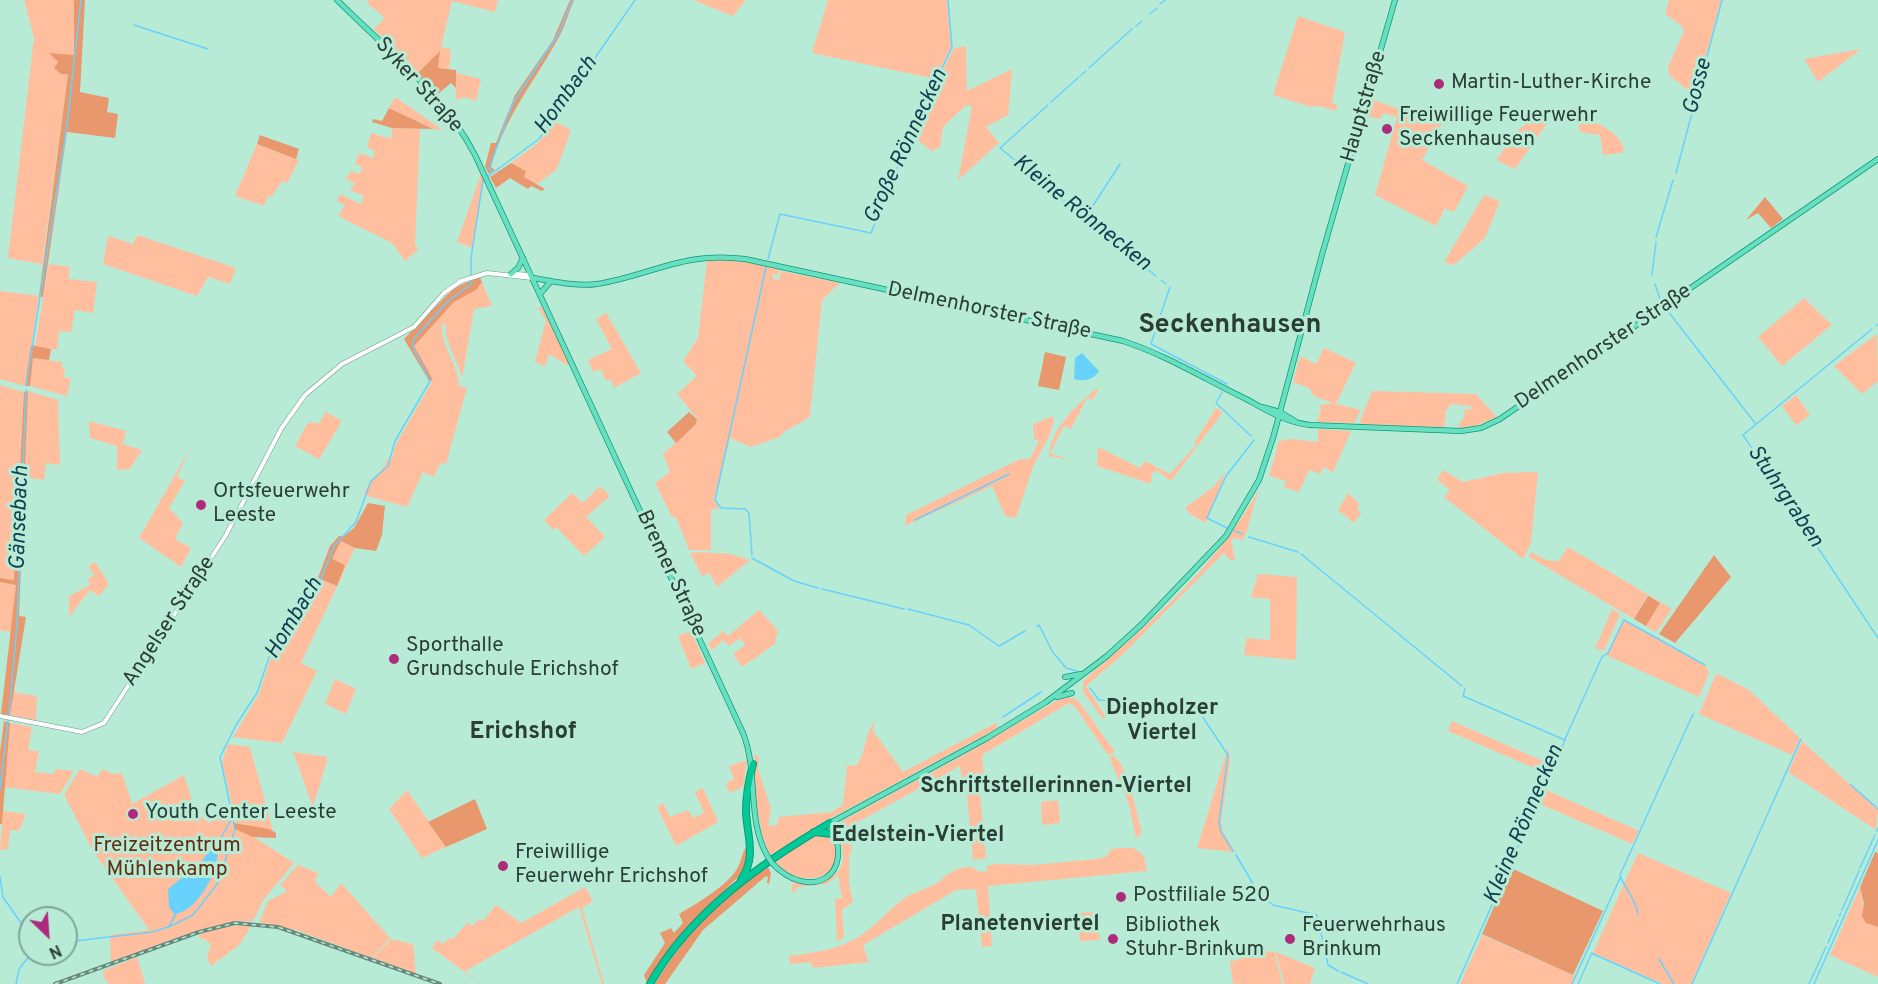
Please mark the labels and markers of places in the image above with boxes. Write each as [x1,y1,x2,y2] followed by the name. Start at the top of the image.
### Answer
[1451,71,1651,97] place label: Martin-Luther-Kirche
[1432,77,1446,91] marker: Martin-Luther-Kirche
[1399,104,1597,154] place label: Freiwillige Feuerwehr Seckenhausen
[1380,122,1394,136] marker: Freiwillige Feuerwehr Seckenhausen
[213,480,350,530] place label: Ortsfeuerwehr Leeste
[194,498,208,512] marker: Ortsfeuerwehr Leeste
[406,634,619,684] place label: Sporthalle Grundschule Erichshof
[387,652,401,666] marker: Sporthalle Grundschule Erichshof
[145,801,336,827] place label: Youth Center Leeste
[126,807,140,821] marker: Youth Center Leeste
[515,841,708,891] place label: Freiwillige Feuerwehr Erichshof
[496,859,510,873] marker: Freiwillige Feuerwehr Erichshof
[1133,884,1270,910] place label: Postfiliale 520
[1114,890,1128,904] marker: Postfiliale 520
[1125,914,1264,964] place label: Bibliothek Stuhr-Brinkum
[1302,914,1446,964] place label: Feuerwehrhaus Brinkum
[1106,932,1120,946] marker: Bibliothek Stuhr-Brinkum
[1283,932,1297,946] marker: Feuerwehrhaus Brinkum

